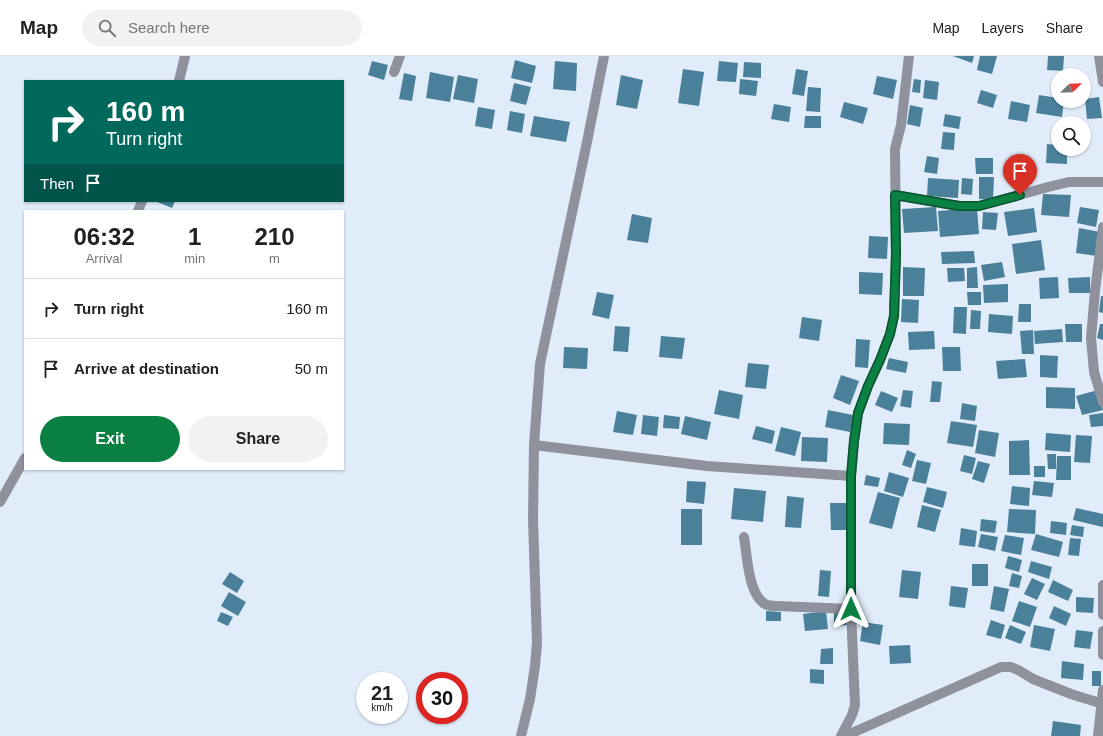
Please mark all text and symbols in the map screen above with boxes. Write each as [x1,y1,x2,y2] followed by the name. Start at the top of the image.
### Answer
[82,10,362,46] search box
[20,17,58,38] text: Map
[96,17,118,39] icon: search
[128,19,210,36] text: Search here
[932,20,960,36] text: Map
[982,20,1024,36] text: Layers
[1046,20,1083,36] text: Share
[1051,68,1091,108] north arrow
[1051,68,1091,156] map controls
[40,96,92,148] icon: right
[106,96,185,127] text: 160 m
[1051,116,1091,156] button: search
[106,129,182,149] text: Turn right
[1003,154,1037,195] pin
[1009,160,1031,182] icon: arrive
[82,172,104,194] icon: arrive
[40,175,74,192] text: Then
[73,223,135,250] text: 06:32
[188,223,201,250] text: 1
[255,223,295,250] text: 210
[86,251,123,266] text: Arrival
[184,251,205,266] text: min
[269,251,280,266] text: m
[40,298,62,320] icon: right
[74,300,144,317] text: Turn right
[286,300,328,317] text: 160 m
[40,358,62,380] icon: arrive
[74,360,219,377] text: Arrive at destination
[295,360,328,377] text: 50 m
[40,416,180,462] button: Exit
[188,416,328,462] button: Share
[830,588,872,630] position arrow
[416,672,468,724] speed limit sign: 30
[371,682,393,704] text: 21
[371,702,393,713] text: km/h

